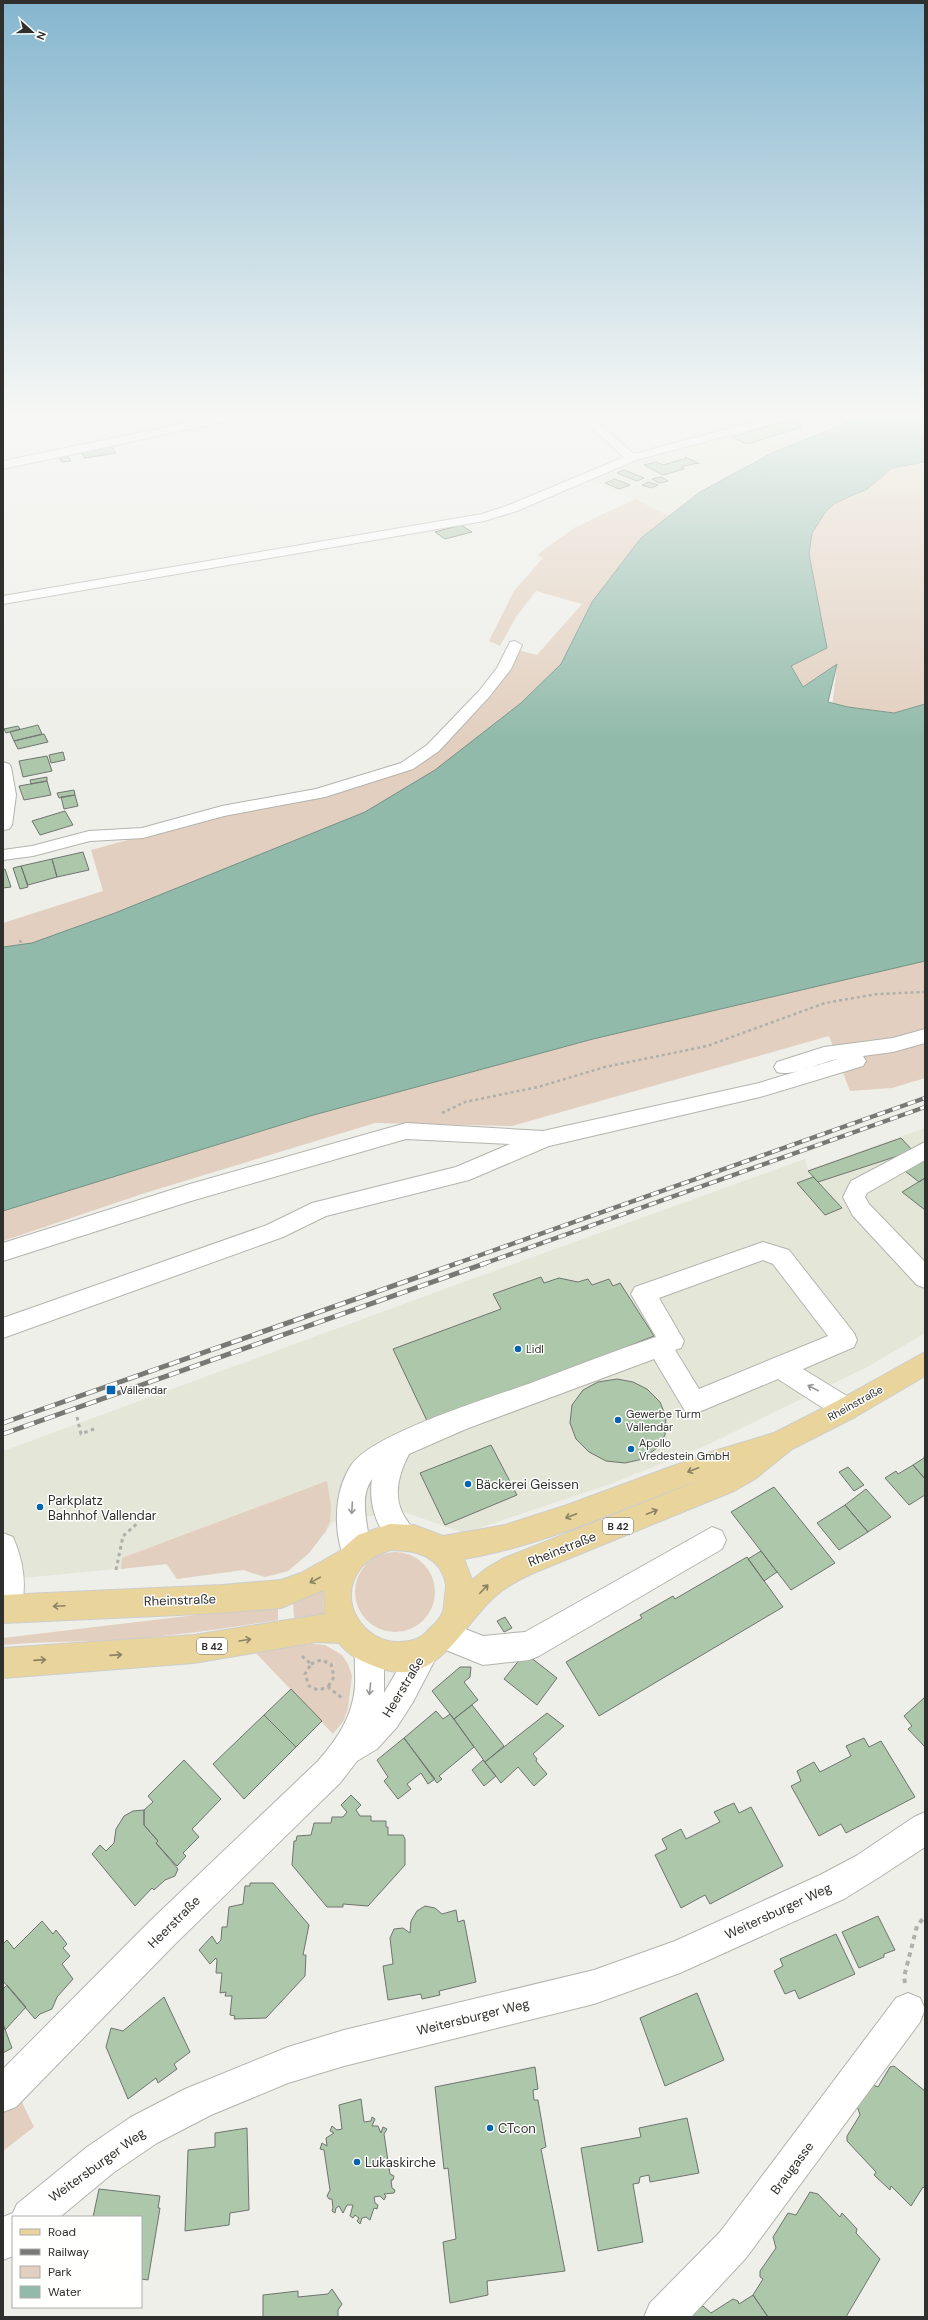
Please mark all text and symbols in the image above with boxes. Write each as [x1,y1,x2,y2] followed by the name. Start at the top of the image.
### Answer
[12,12,52,52] north arrow
[33,29,49,42] text: N
[526,1342,544,1356] place label: Lidl
[513,1344,523,1354] marker: Lidl
[825,1382,885,1424] street label: Rheinstraße
[120,1383,167,1397] place label: Vallendar
[105,1384,117,1396] marker: Vallendar
[808,1384,820,1391] one-way arrow
[626,1407,701,1434] place label: Gewerbe Turm Vallendar
[613,1415,623,1425] marker: Gewerbe Turm Vallendar
[639,1436,729,1463] place label: Apollo Vredestein GmbH
[626,1444,636,1454] marker: Apollo Vredestein GmbH
[687,1466,699,1474] one-way arrow
[476,1476,579,1493] place label: Bäckerei Geissen
[463,1479,473,1489] marker: Bäckerei Geissen
[48,1492,157,1524] place label: Parkplatz Bahnhof Vallendar
[348,1501,355,1514] one-way arrow
[35,1502,45,1512] marker: Parkplatz Bahnhof Vallendar
[646,1508,658,1516] one-way arrow
[566,1513,578,1521] one-way arrow
[603,1518,633,1534] road number: B 42
[525,1528,599,1570] street label: Rheinstraße
[309,1577,321,1585] one-way arrow
[479,1584,488,1594] one-way arrow
[144,1590,216,1610] street label: Rheinstraße
[53,1602,66,1609] one-way arrow
[238,1636,251,1644] one-way arrow
[197,1638,227,1654] road number: B 42
[109,1651,122,1658] one-way arrow
[378,1654,428,1720] street label: Heerstraße
[33,1657,46,1664] one-way arrow
[366,1682,374,1695] one-way arrow
[722,1879,834,1943] street label: Weitersburger Weg
[144,1892,204,1952] street label: Heerstraße
[415,1995,531,2039] street label: Weitersburger Weg
[498,2120,536,2137] place label: CTcon
[485,2123,495,2133] marker: CTcon
[45,2124,149,2206] street label: Weitersburger Weg
[767,2138,817,2198] street label: Braugasse
[365,2154,436,2171] place label: Lukaskirche
[352,2157,362,2167] marker: Lukaskirche
[12,2216,142,2308] legend
[48,2224,76,2240] text: Road
[48,2244,89,2260] text: Railway
[48,2264,72,2280] text: Park
[48,2284,82,2300] text: Water

